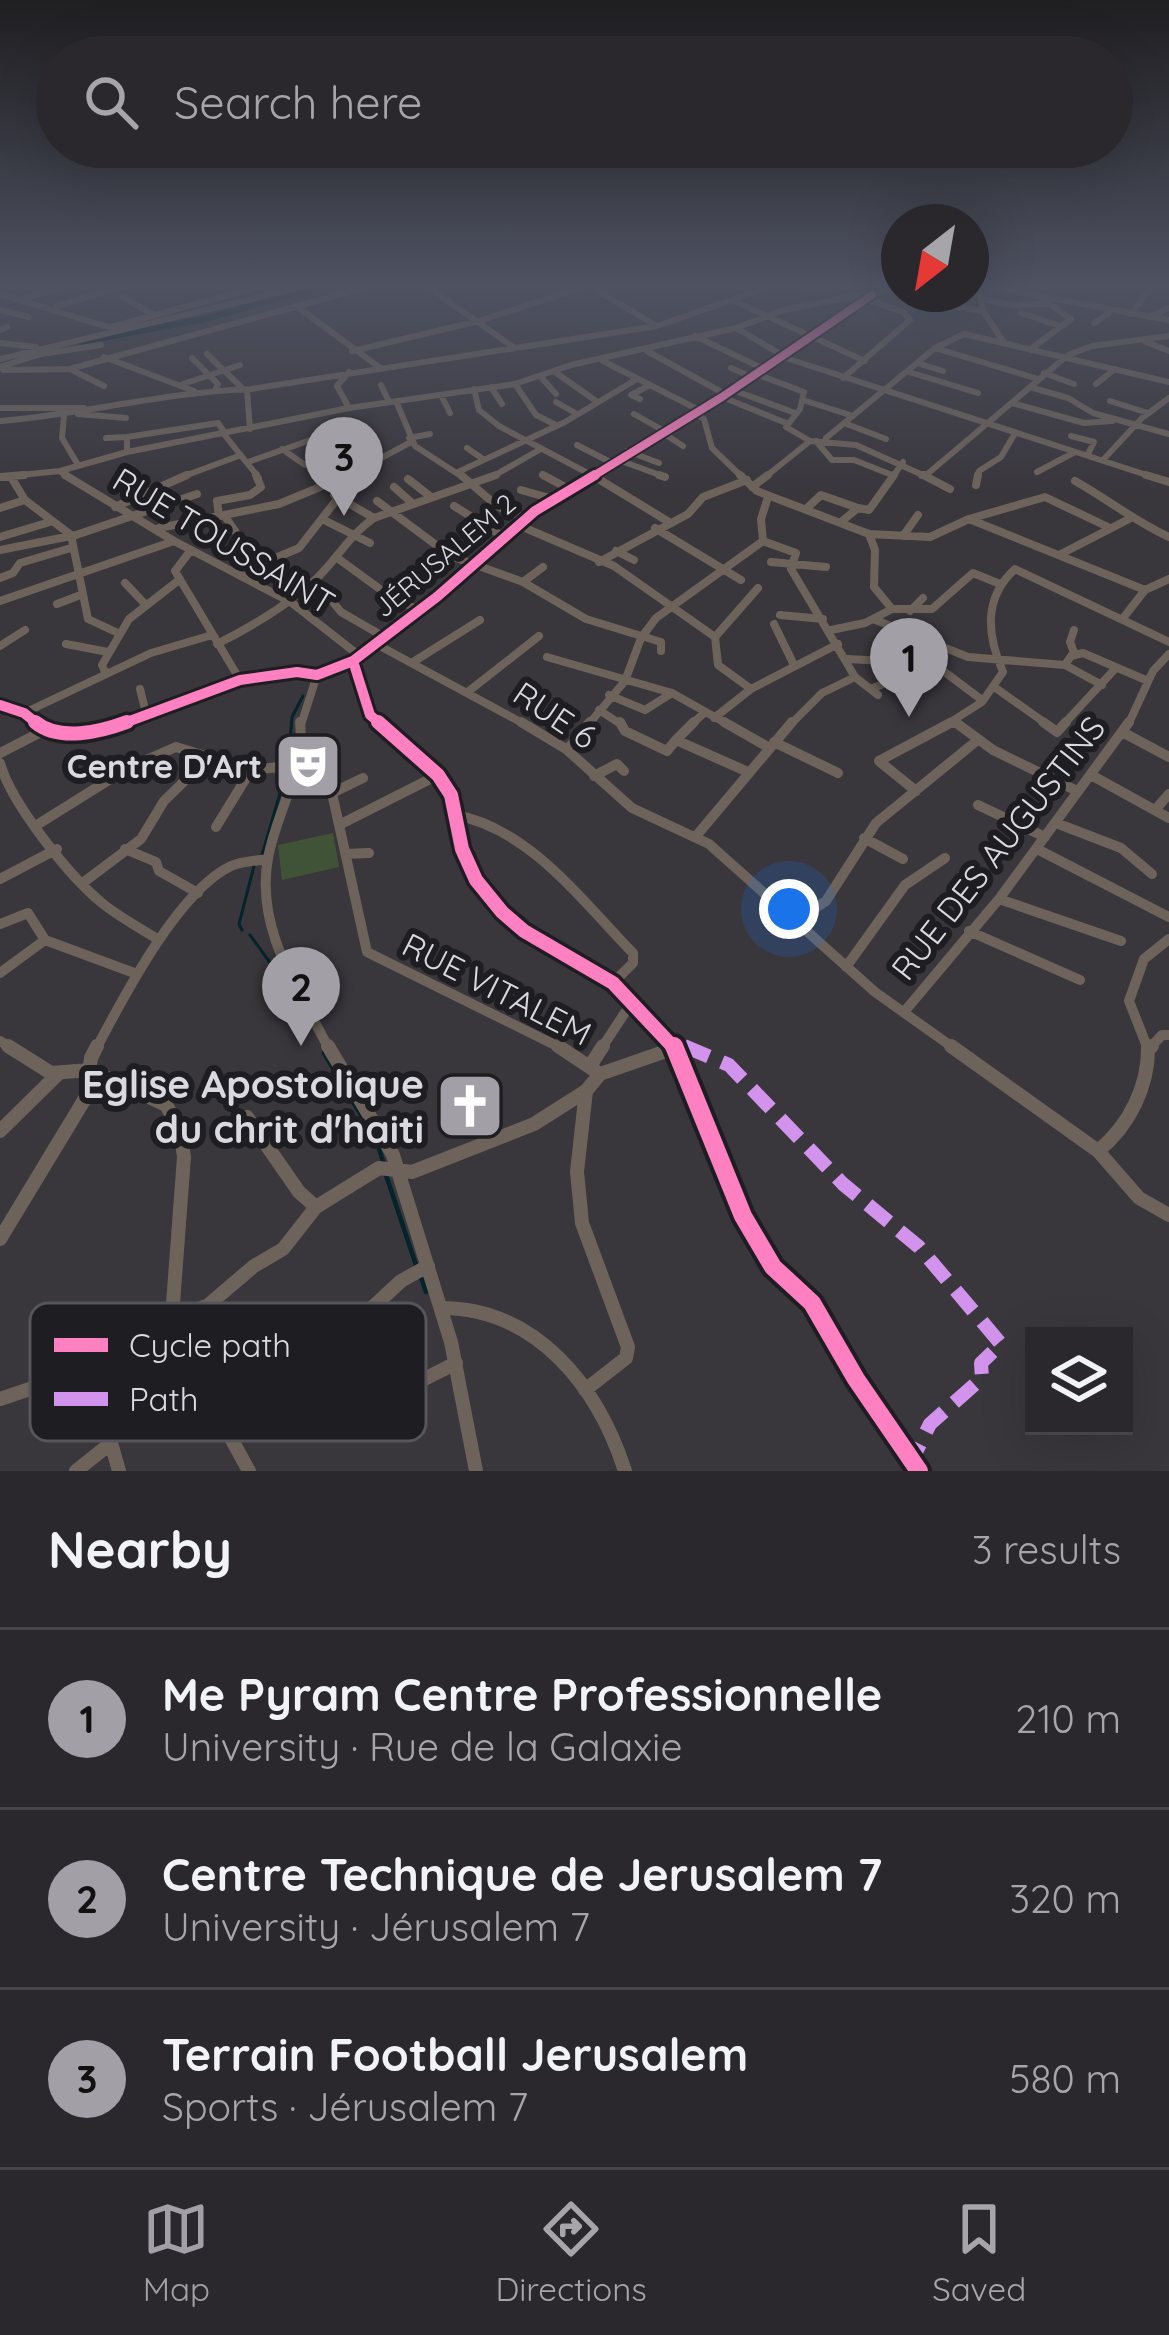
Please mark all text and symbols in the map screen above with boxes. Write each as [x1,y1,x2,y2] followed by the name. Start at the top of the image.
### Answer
[36,36,1133,168] search box
[78,69,144,135] icon: search
[174,74,422,130] text: Search here
[881,204,989,312] north arrow
[305,417,383,516] pin: 3
[106,458,343,623] street label: RUE TOUSSAINT
[367,486,522,624] street label: JÉRUSALEM 2
[870,618,948,717] pin: 1
[506,672,604,757] street label: RUE 6
[882,708,1113,988] street label: RUE DES AUGUSTINS
[273,731,343,801] theatre icon: Centre D'Art
[67,745,262,786] place label: Centre D'Art
[759,879,819,939] your location
[396,923,599,1054] street label: RUE VITALEM
[262,947,340,1046] pin: 2
[82,1059,424,1153] place label: Eglise Apostolique du chrit d'haiti
[435,1071,505,1141] church icon: Eglise Apostolique du chrit d'haiti
[30,1303,426,1441] legend
[129,1324,291,1365] text: Cycle path
[1025,1327,1133,1435] map controls
[1025,1327,1133,1435] button: layers
[129,1378,198,1419] text: Path
[48,1517,232,1581] text: Nearby
[972,1525,1121,1574] text: 3 results
[162,1666,882,1722] text: Me Pyram Centre Professionnelle
[79,1694,95,1743] text: 1
[1016,1694,1121,1743] text: 210 m
[162,1722,682,1771] text: University · Rue de la Galaxie
[162,1846,882,1902] text: Centre Technique de Jerusalem 7
[76,1874,98,1923] text: 2
[1010,1874,1121,1923] text: 320 m
[162,1902,590,1951] text: University · Jérusalem 7
[162,2026,748,2082] text: Terrain Football Jerusalem
[77,2054,97,2103] text: 3
[1009,2054,1121,2103] text: 580 m
[162,2082,528,2131] text: Sports · Jérusalem 7
[143,2196,210,2309] tab: Map
[495,2196,647,2309] tab: Directions
[932,2196,1026,2309] tab: Saved

